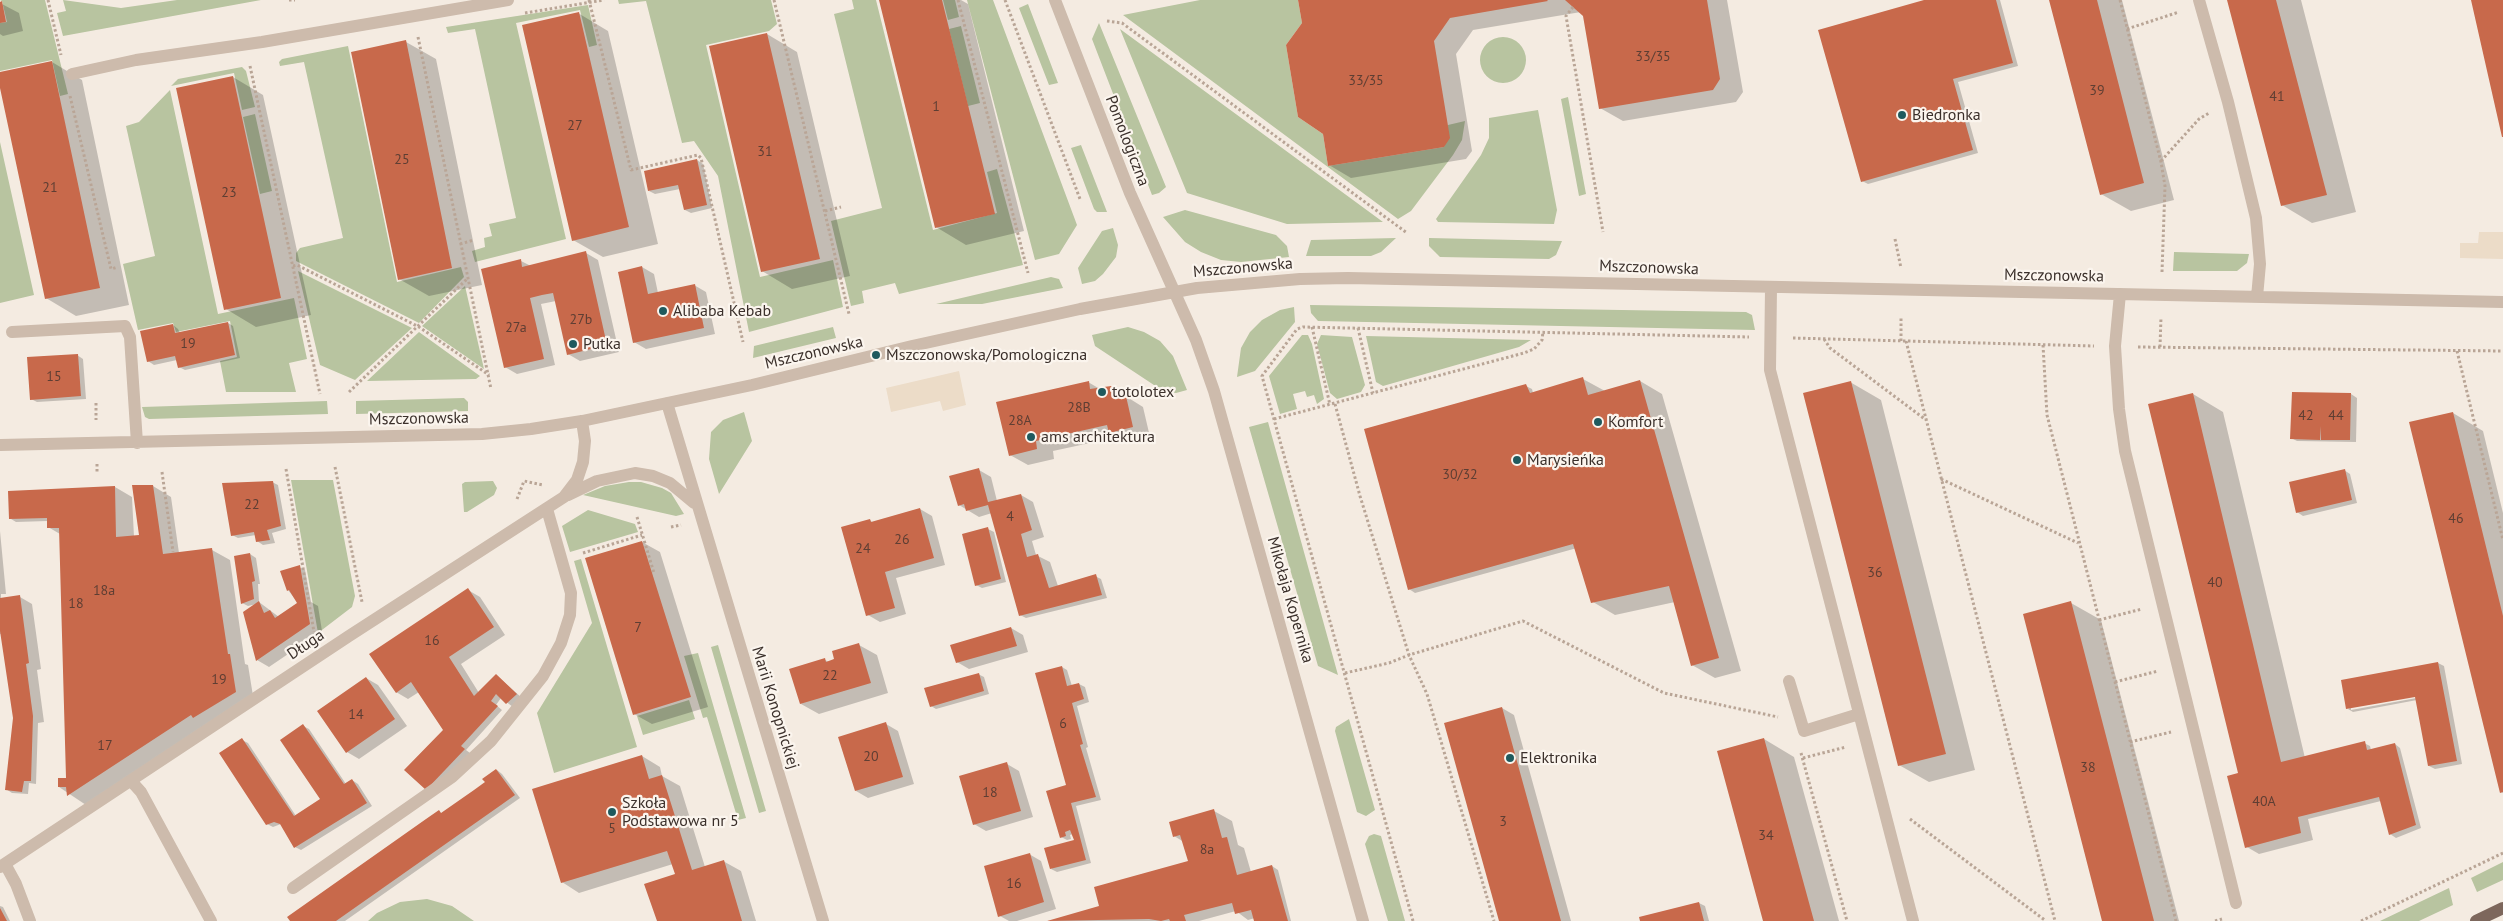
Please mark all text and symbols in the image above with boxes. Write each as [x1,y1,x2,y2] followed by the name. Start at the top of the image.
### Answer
[1635,49,1671,65] house number: 33/35
[1348,73,1384,89] house number: 33/35
[2089,83,2105,99] house number: 39
[2269,89,2285,105] house number: 41
[1101,93,1153,189] street label: Pomologiczna
[932,99,940,115] house number: 1
[1912,105,1981,125] place label: Biedronka
[1896,109,1908,121] marker: Biedronka
[567,118,583,134] house number: 27
[757,144,773,160] house number: 31
[394,152,410,168] house number: 25
[42,180,58,196] house number: 21
[221,185,237,201] house number: 23
[1192,254,1294,282] street label: Mszczonowska
[1599,257,1699,279] street label: Mszczonowska
[2004,266,2104,286] street label: Mszczonowska
[673,301,771,321] place label: Alibaba Kebab
[657,305,669,317] marker: Alibaba Kebab
[570,312,592,328] house number: 27b
[505,320,527,336] house number: 27a
[763,332,865,374] street label: Mszczonowska
[583,334,621,354] place label: Putka
[180,336,196,352] house number: 19
[567,338,579,350] marker: Putka
[886,345,1087,365] place label: Mszczonowska/Pomologiczna
[870,349,882,361] marker: Mszczonowska/Pomologiczna
[46,369,62,385] house number: 15
[1112,382,1174,402] place label: totolotex
[1096,386,1108,398] marker: totolotex
[1067,400,1091,416] house number: 28B
[2298,408,2314,424] house number: 42
[2328,408,2344,424] house number: 44
[369,409,469,429] street label: Mszczonowska
[1608,412,1663,432] place label: Komfort
[1008,413,1032,429] house number: 28A
[1592,416,1604,428] marker: Komfort
[1041,427,1155,447] place label: ams architektura
[1025,431,1037,443] marker: ams architektura
[1527,450,1604,470] place label: Marysieńka
[1511,454,1523,466] marker: Marysieńka
[1442,467,1478,483] house number: 30/32
[244,497,260,513] house number: 22
[1006,509,1014,525] house number: 4
[2448,511,2464,527] house number: 46
[894,532,910,548] house number: 26
[1263,535,1317,665] street label: Mikołaja Kopernika
[855,541,871,557] house number: 24
[1867,565,1883,581] house number: 36
[2207,575,2223,591] house number: 40
[93,583,115,599] house number: 18a
[68,596,84,612] house number: 18
[634,620,642,636] house number: 7
[284,626,328,664] street label: Długa
[424,633,440,649] house number: 16
[747,644,803,772] street label: Marii Konopnickiej
[822,668,838,684] house number: 22
[211,672,227,688] house number: 19
[348,707,364,723] house number: 14
[1059,716,1067,732] house number: 6
[97,738,113,754] house number: 17
[1520,748,1597,768] place label: Elektronika
[863,749,879,765] house number: 20
[1504,752,1516,764] marker: Elektronika
[2080,760,2096,776] house number: 38
[982,785,998,801] house number: 18
[622,793,739,831] place label: Szkoła Podstawowa nr 5
[2252,794,2276,810] house number: 40A
[606,806,618,818] marker: Szkoła Podstawowa nr 5
[1499,814,1507,830] house number: 3
[608,821,616,837] house number: 5
[1758,828,1774,844] house number: 34
[1200,842,1214,858] house number: 8a
[1006,876,1022,892] house number: 16

